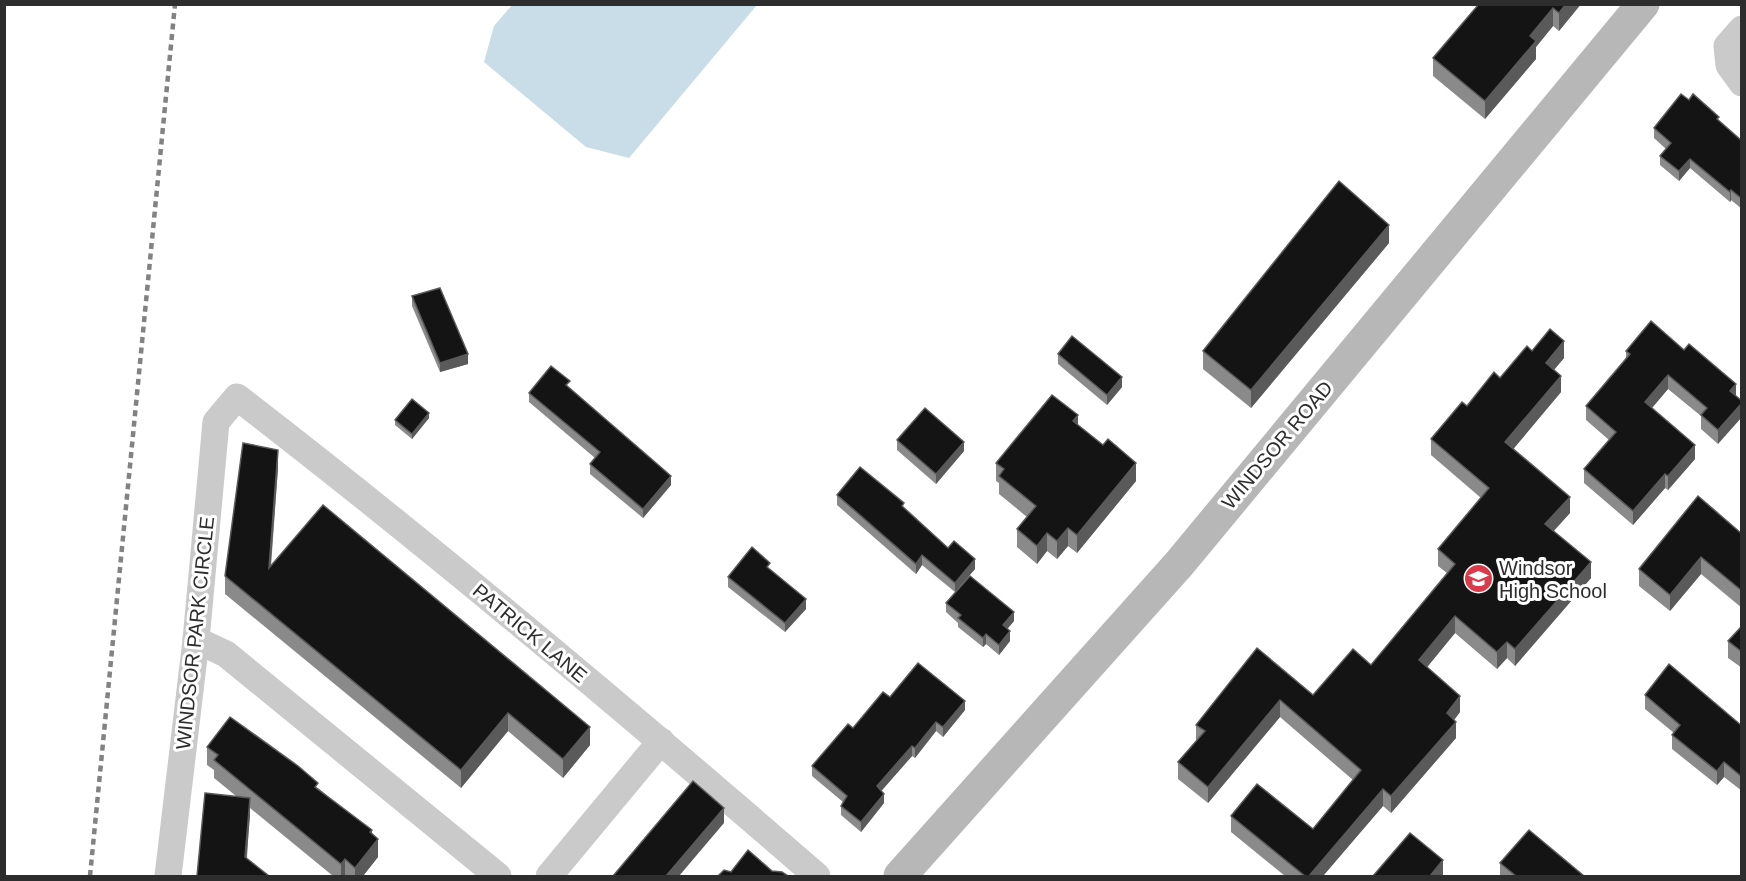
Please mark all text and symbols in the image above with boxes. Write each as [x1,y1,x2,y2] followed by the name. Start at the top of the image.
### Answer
[1217,377,1337,513] street label: WINDSOR ROAD
[172,515,218,751] street label: WINDSOR PARK CIRCLE
[1499,557,1607,602] place label: Windsor High School
[1462,563,1494,595] school or university icon: Windsor High School
[469,579,591,687] street label: PATRICK LANE

